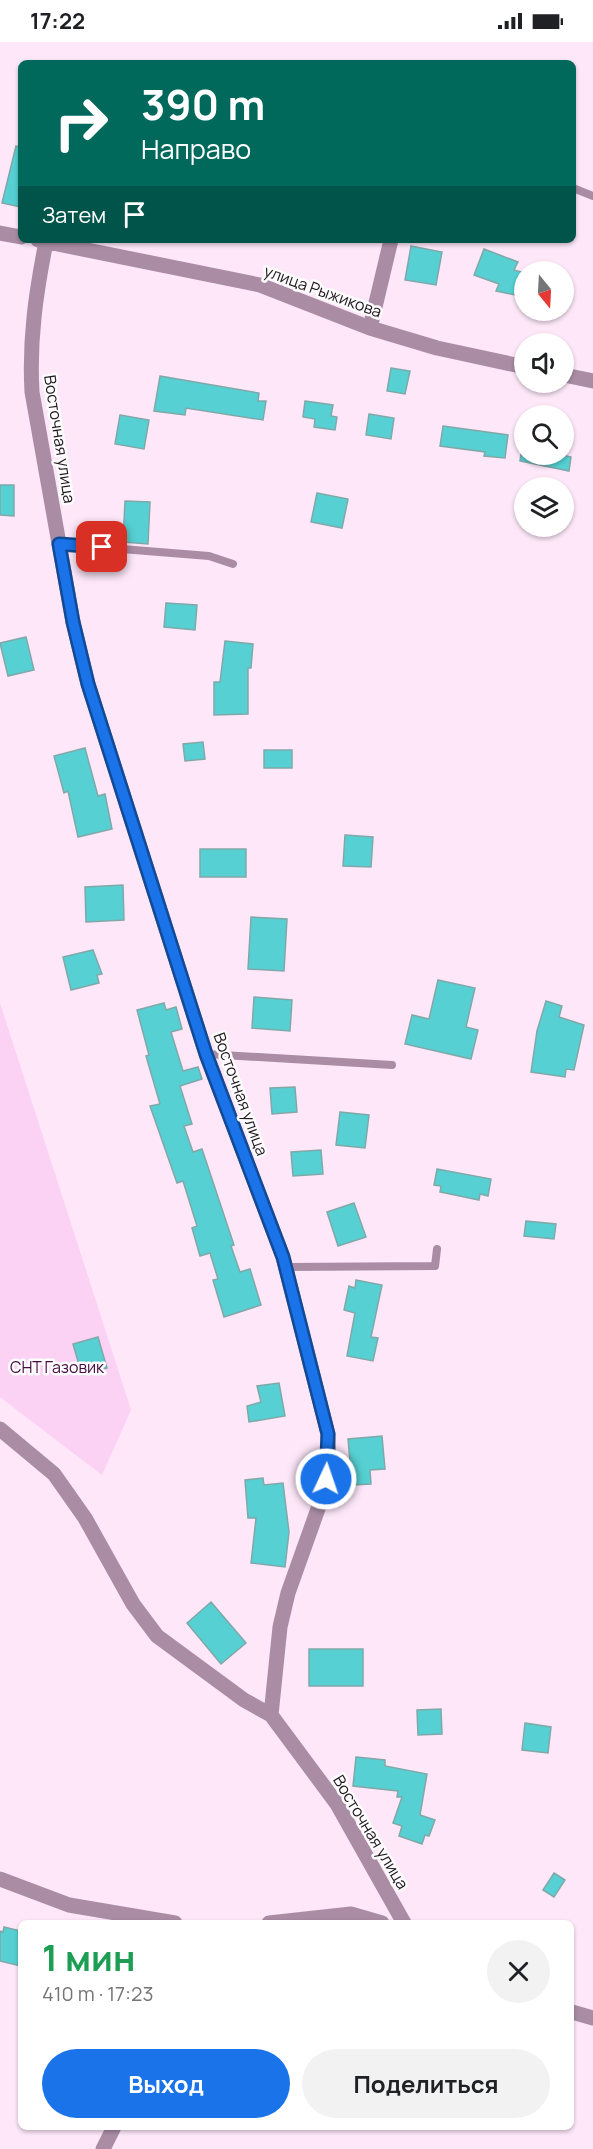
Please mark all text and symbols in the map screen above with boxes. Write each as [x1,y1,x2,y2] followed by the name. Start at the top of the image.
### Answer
[30,6,85,36] text: 17:22
[141,75,265,133] text: 390 m
[42,84,120,162] icon: right
[141,130,251,167] text: Направо
[118,198,151,231] icon: arrive
[42,200,106,230] text: Затем
[261,259,385,323] street label: улица Рыжикова
[514,261,574,321] north arrow
[514,261,574,537] map controls
[514,333,574,393] button: sound
[39,373,81,505] street label: Восточная улица
[514,405,574,465] button: search
[514,477,574,537] button: layers
[76,521,127,572] pin
[85,530,118,563] icon: arrive
[208,1029,274,1159] street label: Восточная улица
[10,1356,105,1378] park label: СНТ Газовик
[294,1447,358,1511] position arrow
[328,1771,414,1893] street label: Восточная улица
[42,1933,135,1982] text: 1 мин
[487,1940,550,2003] button: close
[42,1980,154,2007] text: 410 m · 17:23
[42,2049,290,2118] button: Выход
[302,2049,550,2118] button: Поделиться

